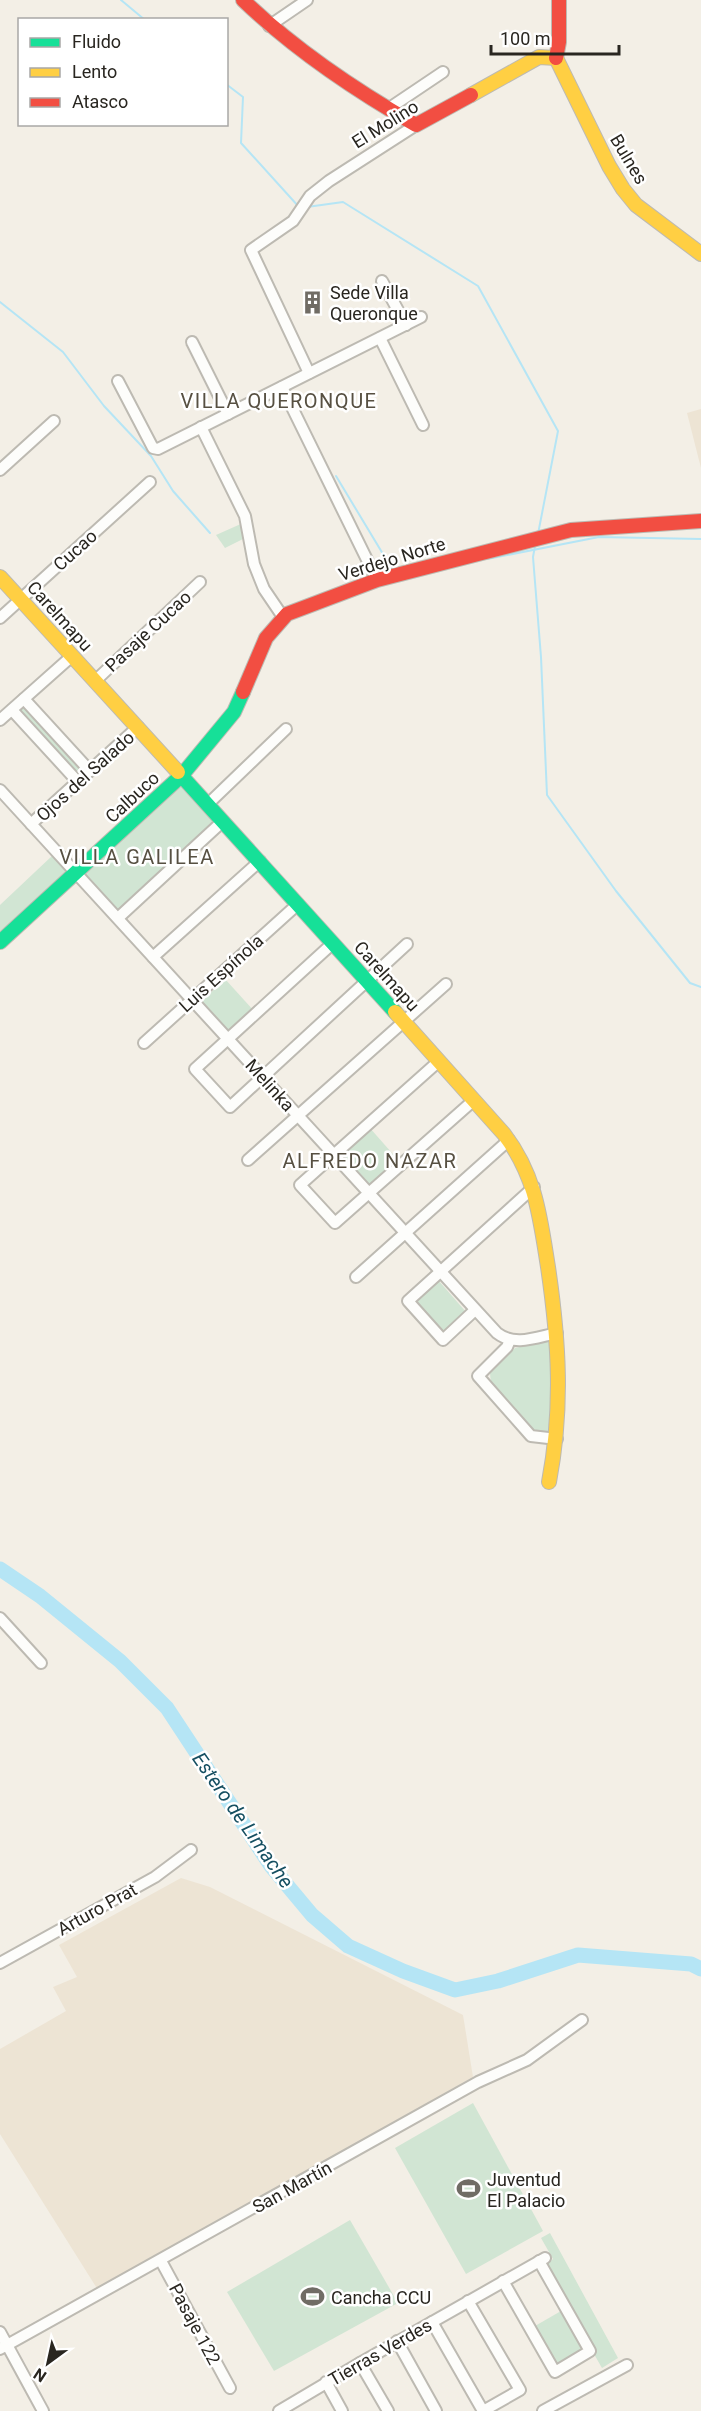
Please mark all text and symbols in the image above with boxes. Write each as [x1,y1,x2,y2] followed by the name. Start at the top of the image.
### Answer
[18,18,228,126] legend
[491,18,618,56] scale bar
[500,28,551,49] text: 100 m
[72,31,121,52] text: Fluido
[72,61,117,82] text: Lento
[72,91,128,112] text: Atasco
[348,95,422,153] street label: El Molino
[606,130,652,188] street label: Bulnes
[330,282,418,324] place label: Sede Villa Queronque
[299,289,325,315] building icon: Sede Villa Queronque
[181,389,377,413] district label: VILLA QUERONQUE
[49,525,101,575] street label: Cucao
[336,533,448,585] street label: Verdejo Norte
[23,577,97,655] street label: Carelmapu
[101,586,195,676] street label: Pasaje Cucao
[32,727,138,825] street label: Ojos del Salado
[101,767,163,827] street label: Calbuco
[59,845,215,869] district label: VILLA GALILEA
[175,930,267,1016] street label: Luis Espínola
[350,937,424,1015] street label: Carelmapu
[241,1055,299,1115] street label: Melinka
[283,1149,457,1173] district label: ALFREDO NAZAR
[187,1748,299,1892] water label: Estero de Limache
[54,1879,140,1939] street label: Arturo Prat
[249,2157,335,2217] street label: San Martín
[487,2169,565,2211] place label: Juventud El Palacio
[456,2176,482,2202] sports icon: Juventud El Palacio
[165,2280,225,2368] street label: Pasaje 122
[300,2284,326,2310] sports icon: Cancha CCU
[331,2287,431,2308] place label: Cancha CCU
[325,2314,435,2390] street label: Tierras Verdes
[18,2333,78,2393] north arrow
[30,2364,50,2386] text: N

